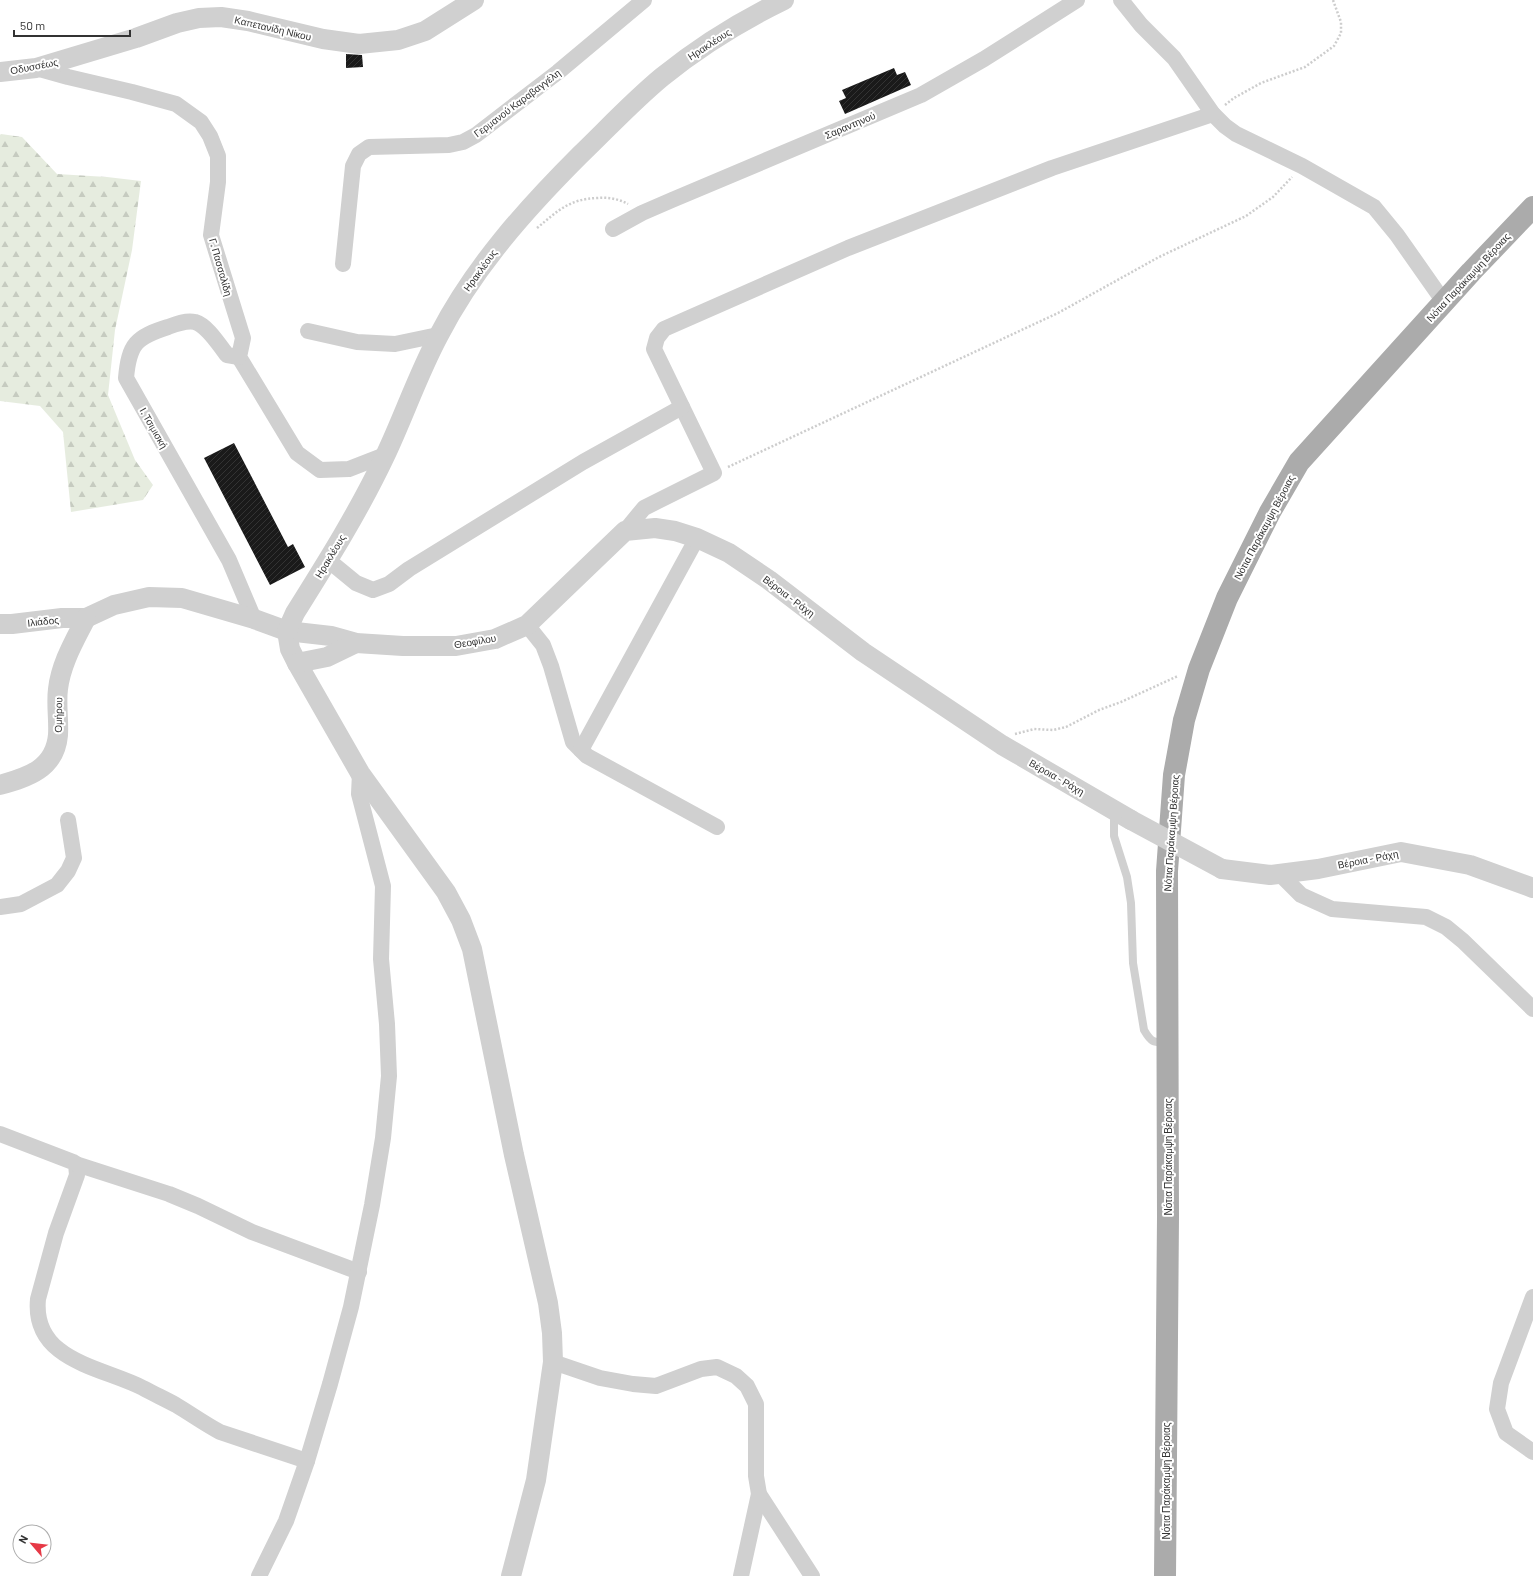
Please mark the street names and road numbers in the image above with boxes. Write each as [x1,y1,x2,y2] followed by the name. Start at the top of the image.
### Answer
[233,13,313,43] street label: Καπετανίδη Νίκου
[685,26,733,62] street label: Ηρακλέους
[9,55,59,76] street label: Οδυσσέως
[471,67,563,139] street label: Γερμανού Καραβαγγέλη
[823,109,877,141] street label: Σαραντηνού
[1424,230,1512,324] street label: Νότια Παράκαμψη Βέροιας
[207,237,235,297] street label: Γ. Πασσαλίδη
[461,247,499,293] street label: Ηρακλέους
[137,405,171,451] street label: Ι. Τσιμισκή
[1231,472,1297,582] street label: Νότια Παράκαμψη Βέροιας
[312,532,348,580] street label: Ηρακλέους
[761,573,817,619] street label: Βέροια - Ράχη
[27,613,60,629] street label: Ιλιάδος
[453,631,497,651] street label: Θεοφίλου
[52,697,64,733] street label: Ομήρου
[1027,756,1087,798] street label: Βέροια - Ράχη
[1161,774,1181,892] street label: Νότια Παράκαμψη Βέροιας
[1337,847,1399,871] street label: Βέροια - Ράχη
[1162,1098,1174,1216] street label: Νότια Παράκαμψη Βέροιας
[1160,1422,1172,1540] street label: Νότια Παράκαμψη Βέροιας

